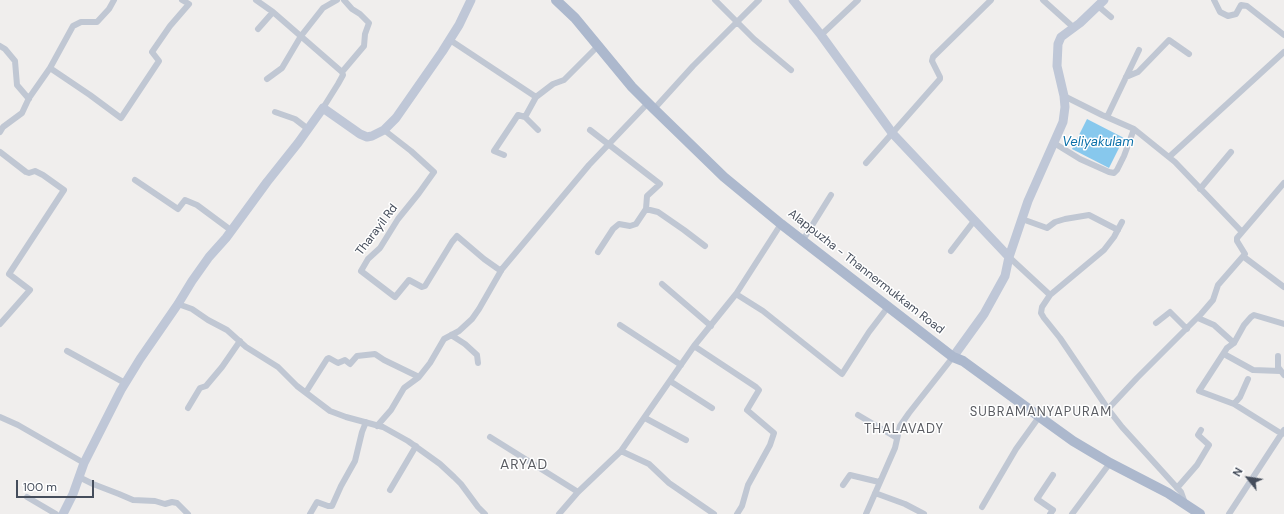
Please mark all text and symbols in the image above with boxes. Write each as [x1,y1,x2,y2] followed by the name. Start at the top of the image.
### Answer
[1062,135,1134,151] water label: Veliyakulam
[353,201,401,259] street label: Tharayil Rd
[785,207,947,337] street label: Alappuzha - Thannermukkam Road
[970,405,1112,421] district label: SUBRAMANYAPURAM
[864,422,944,438] district label: THALAVADY
[500,457,548,473] district label: ARYAD
[1228,458,1268,498] north arrow
[1230,465,1246,479] text: N
[18,472,96,498] scale bar
[23,479,57,495] text: 100 m

